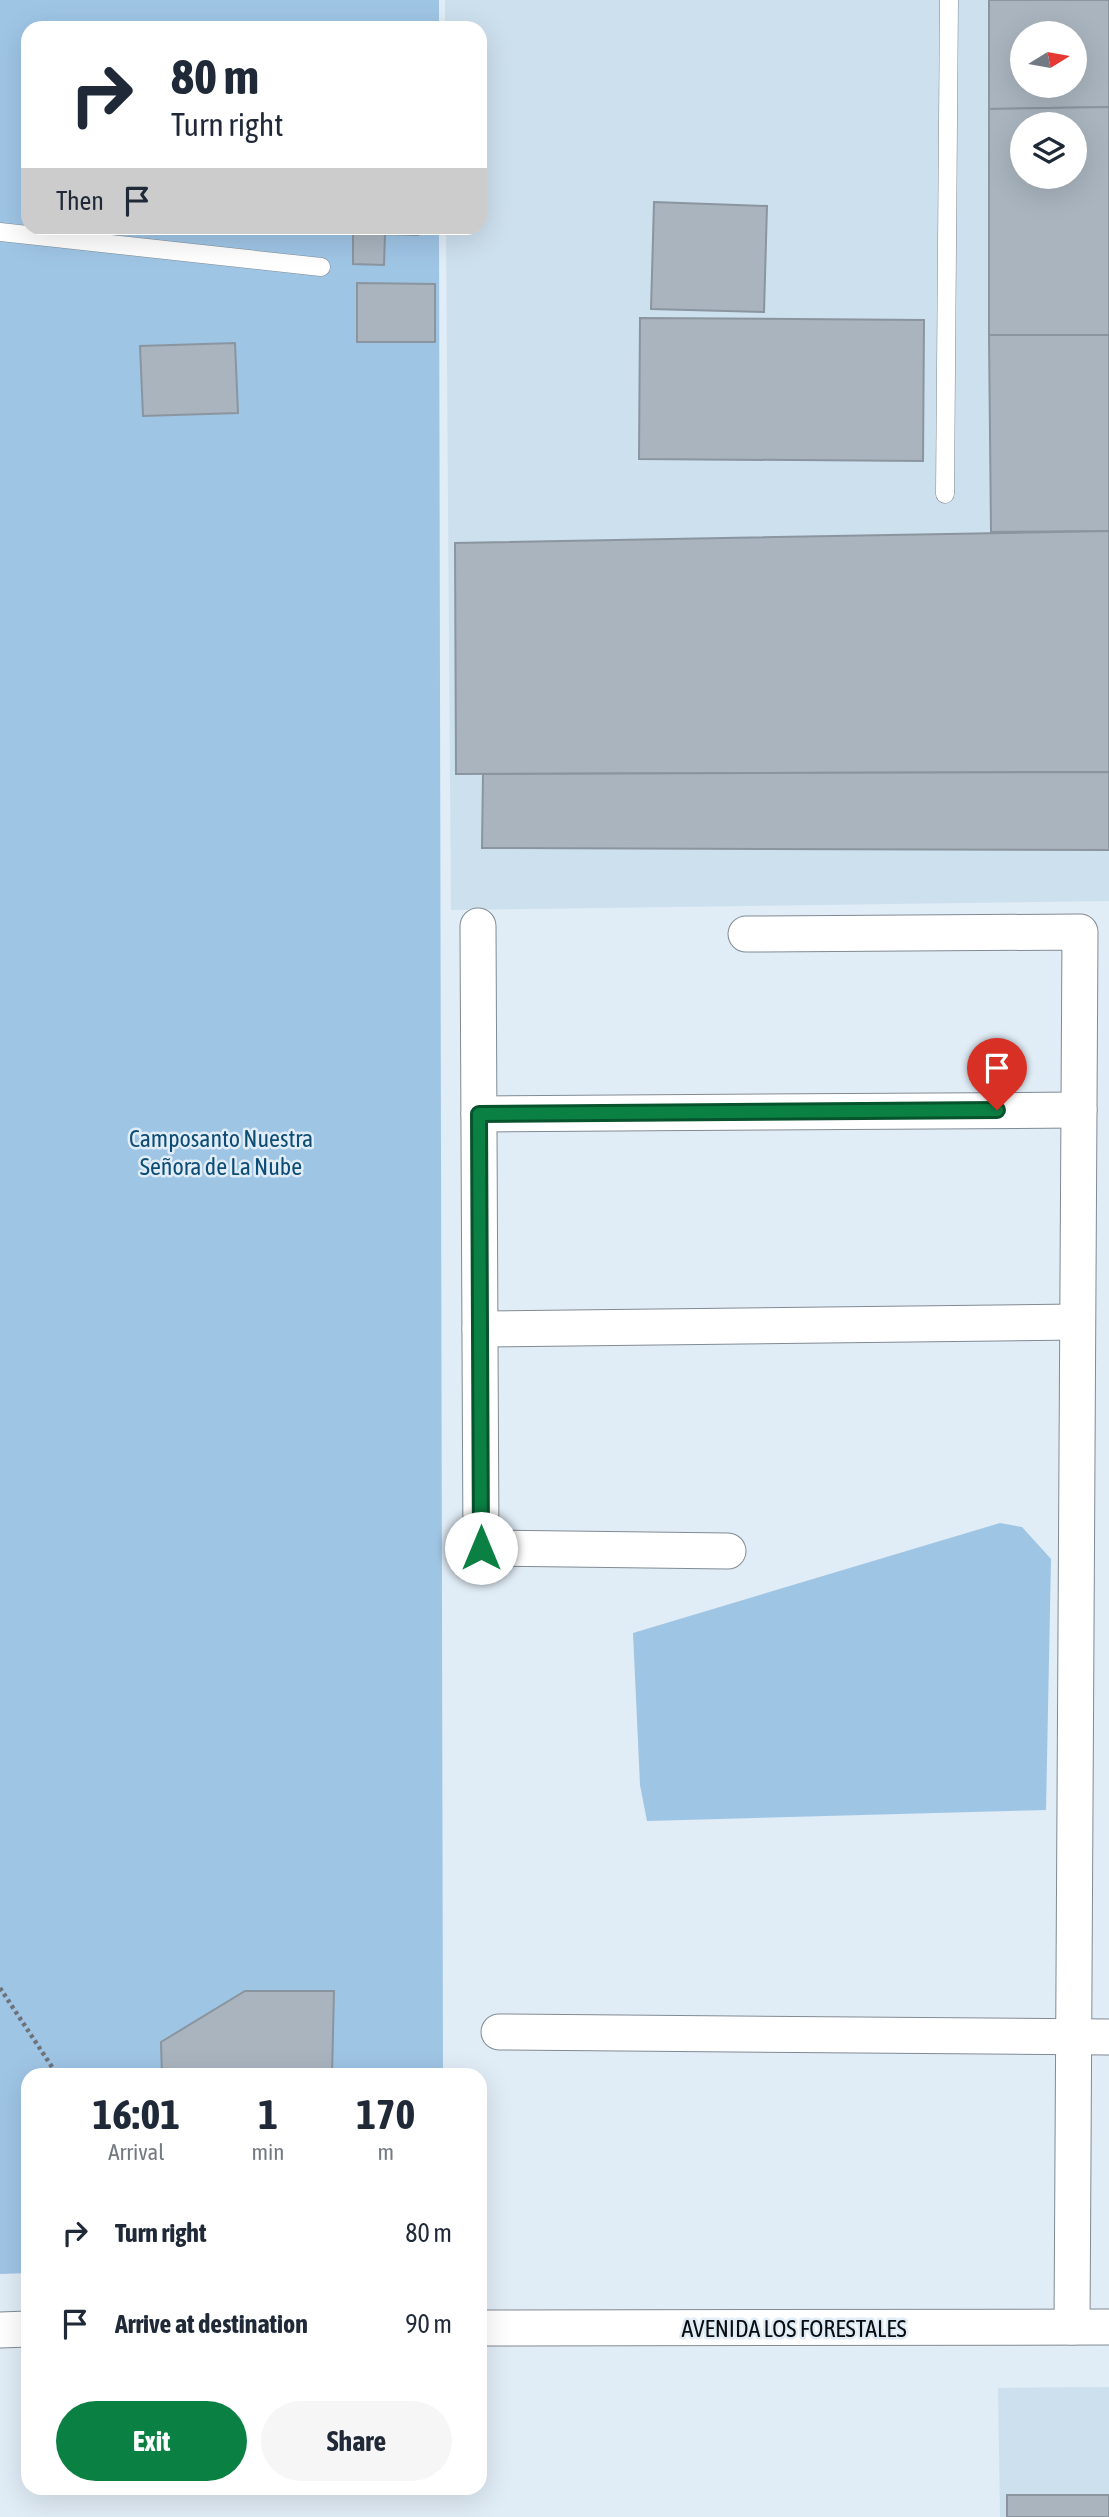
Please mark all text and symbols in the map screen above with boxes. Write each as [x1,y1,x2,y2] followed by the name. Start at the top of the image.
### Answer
[1010,21,1087,98] north arrow
[1010,21,1087,189] map controls
[171,48,259,104] text: 80 m
[56,49,147,140] icon: right
[171,106,284,143] text: Turn right
[1010,112,1087,189] button: layers
[118,182,156,220] icon: arrive
[56,186,104,216] text: Then
[967,1038,1027,1110] pin
[978,1049,1016,1087] icon: arrive
[129,1125,313,1180] park label: Camposanto Nuestra Señora de La Nube
[444,1511,518,1585] position arrow
[93,2090,180,2138] text: 16:01
[258,2090,278,2138] text: 1
[356,2090,415,2138] text: 170
[108,2139,164,2165] text: Arrival
[252,2139,285,2165] text: min
[377,2139,394,2165] text: m
[56,2214,94,2252] icon: right
[115,2218,206,2248] text: Turn right
[405,2218,452,2248] text: 80 m
[56,2305,94,2343] icon: arrive
[115,2309,308,2339] text: Arrive at destination
[405,2309,452,2339] text: 90 m
[681,2315,907,2342] street label: AVENIDA LOS FORESTALES
[56,2401,247,2481] button: Exit
[261,2401,452,2481] button: Share

